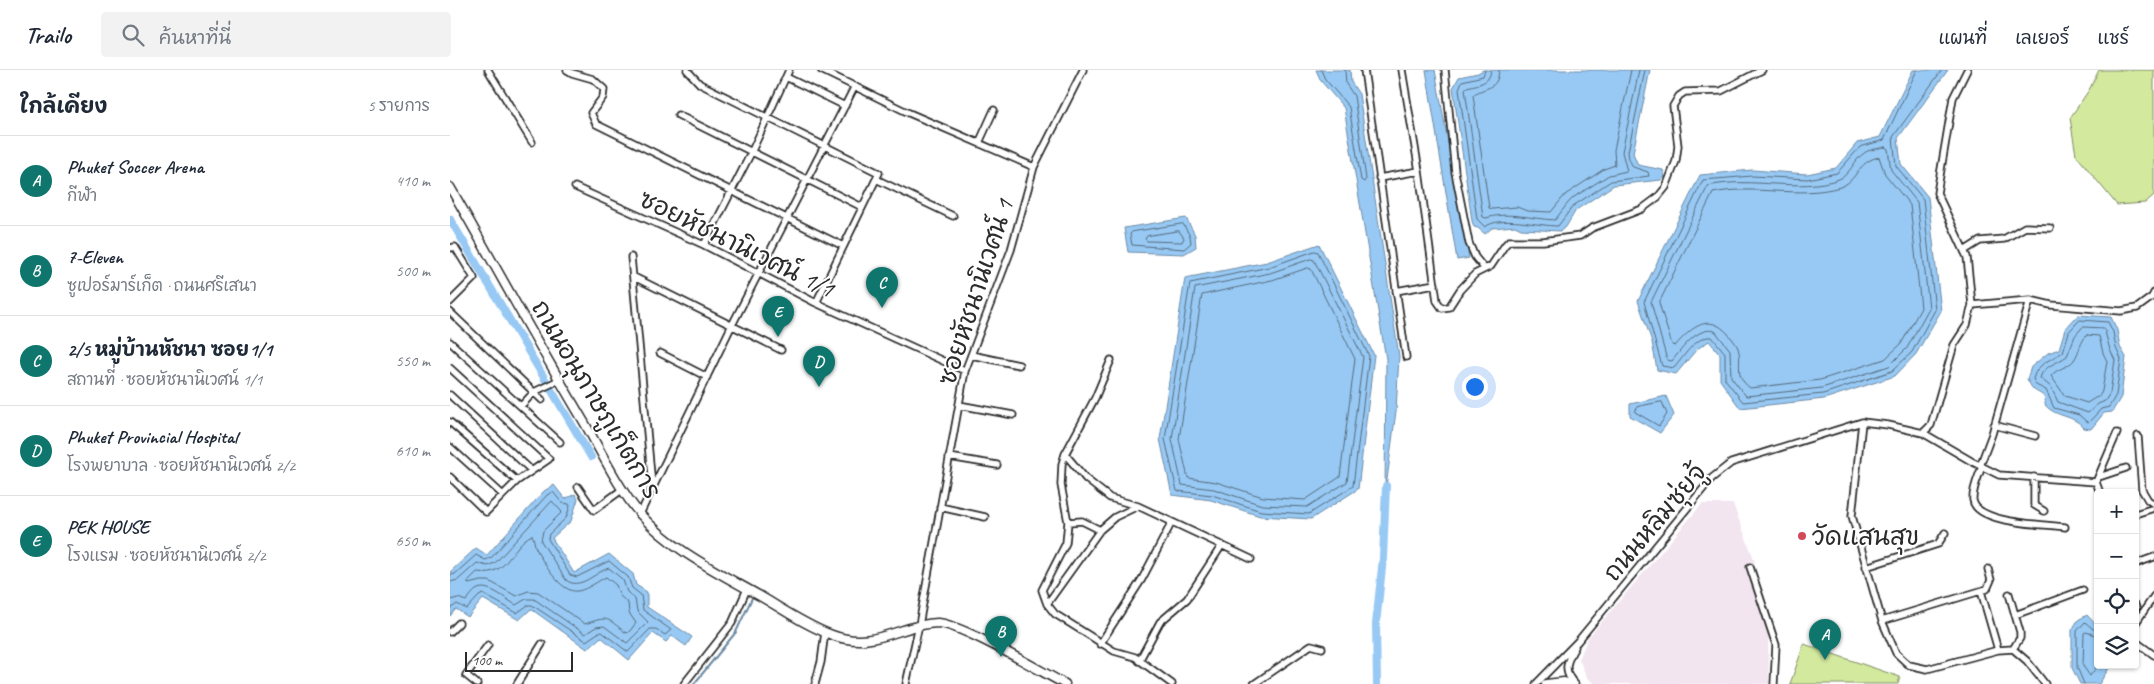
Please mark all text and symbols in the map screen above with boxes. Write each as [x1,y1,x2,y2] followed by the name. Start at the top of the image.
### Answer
[101,12,451,57] search box
[25,20,71,50] text: Trailo
[119,21,147,49] icon: search
[159,26,231,50] text: ค้นหาที่นี่
[1939,27,1987,49] text: แผนที่
[2015,27,2069,49] text: เลเยอร์
[2097,27,2129,49] text: แชร์
[20,93,107,119] text: ใกล้เคียง
[368,96,430,116] text: 5 รายการ
[67,155,204,179] text: Phuket Soccer Arena
[32,171,40,191] text: A
[396,171,430,191] text: 410 m
[634,182,841,306] street label: ซอยหัชนานิเวศน์ 1/1
[67,186,97,206] text: กีฬา
[930,193,1022,389] street label: ซอยหัชนานิเวศน์ 1
[67,245,123,269] text: 7-Eleven
[32,261,40,281] text: B
[396,261,430,281] text: 500 m
[866,267,898,308] pin: C
[67,276,257,296] text: ซูเปอร์มาร์เก็ต · ถนนศรีเสนา
[522,294,669,506] street label: ถนนอนุภาษภูเก็ตการ
[762,296,794,337] pin: E
[67,338,272,362] text: 2/5 หมู่บ้านหัชนา ซอย1/1
[803,346,835,387] pin: D
[32,351,40,371] text: C
[396,351,430,371] text: 550 m
[67,370,262,390] text: สถานที่ · ซอยหัชนานิเวศน์ 1/1
[1462,374,1488,400] your location
[67,425,237,449] text: Phuket Provincial Hospital
[31,441,41,461] text: D
[396,441,430,461] text: 610 m
[67,456,295,476] text: โรงพยาบาล · ซอยหัชนานิเวศน์ 2/2
[1596,457,1715,589] street label: ถนนหลิมซุ่ยจู้
[2094,489,2139,669] map controls
[2094,489,2139,534] button: +
[67,515,149,539] text: PEK HOUSE
[1812,521,1919,555] place label: วัดแสนสุข
[1796,530,1808,542] marker: วัดแสนสุข
[32,531,40,551] text: E
[396,531,430,551] text: 650 m
[2094,534,2139,579] button: −
[67,546,266,566] text: โรงแรม · ซอยหัชนานิเวศน์ 2/2
[2094,579,2139,624] button: locate
[985,616,1017,657] pin: B
[1809,619,1841,660] pin: A
[2094,624,2139,669] button: layers
[465,649,572,672] scale bar
[472,652,502,669] text: 100 m

